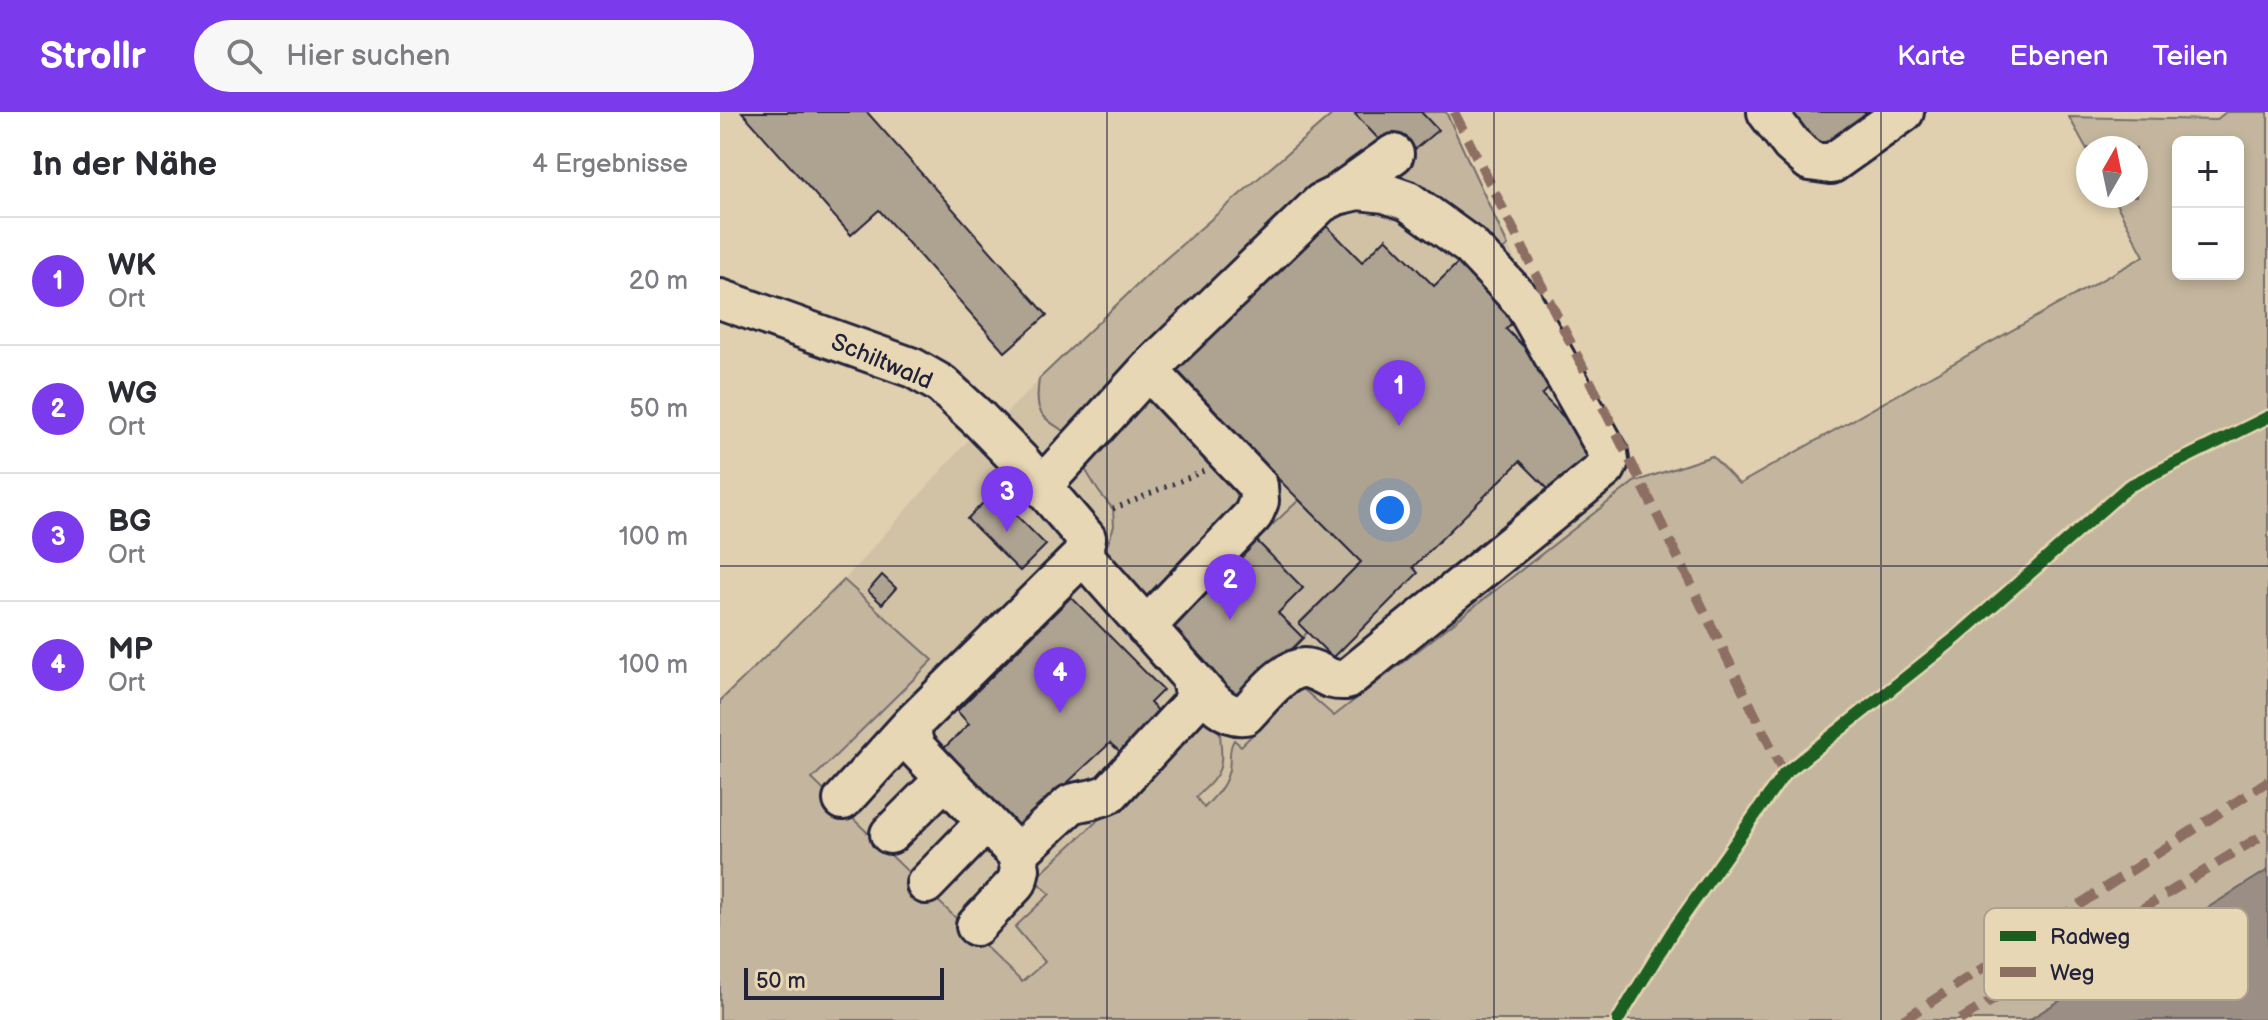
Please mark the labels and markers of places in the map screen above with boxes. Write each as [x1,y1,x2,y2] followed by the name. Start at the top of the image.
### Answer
[1373,360,1425,426] pin: 1
[981,466,1033,532] pin: 3
[1204,554,1256,620] pin: 2
[1034,647,1086,713] pin: 4

